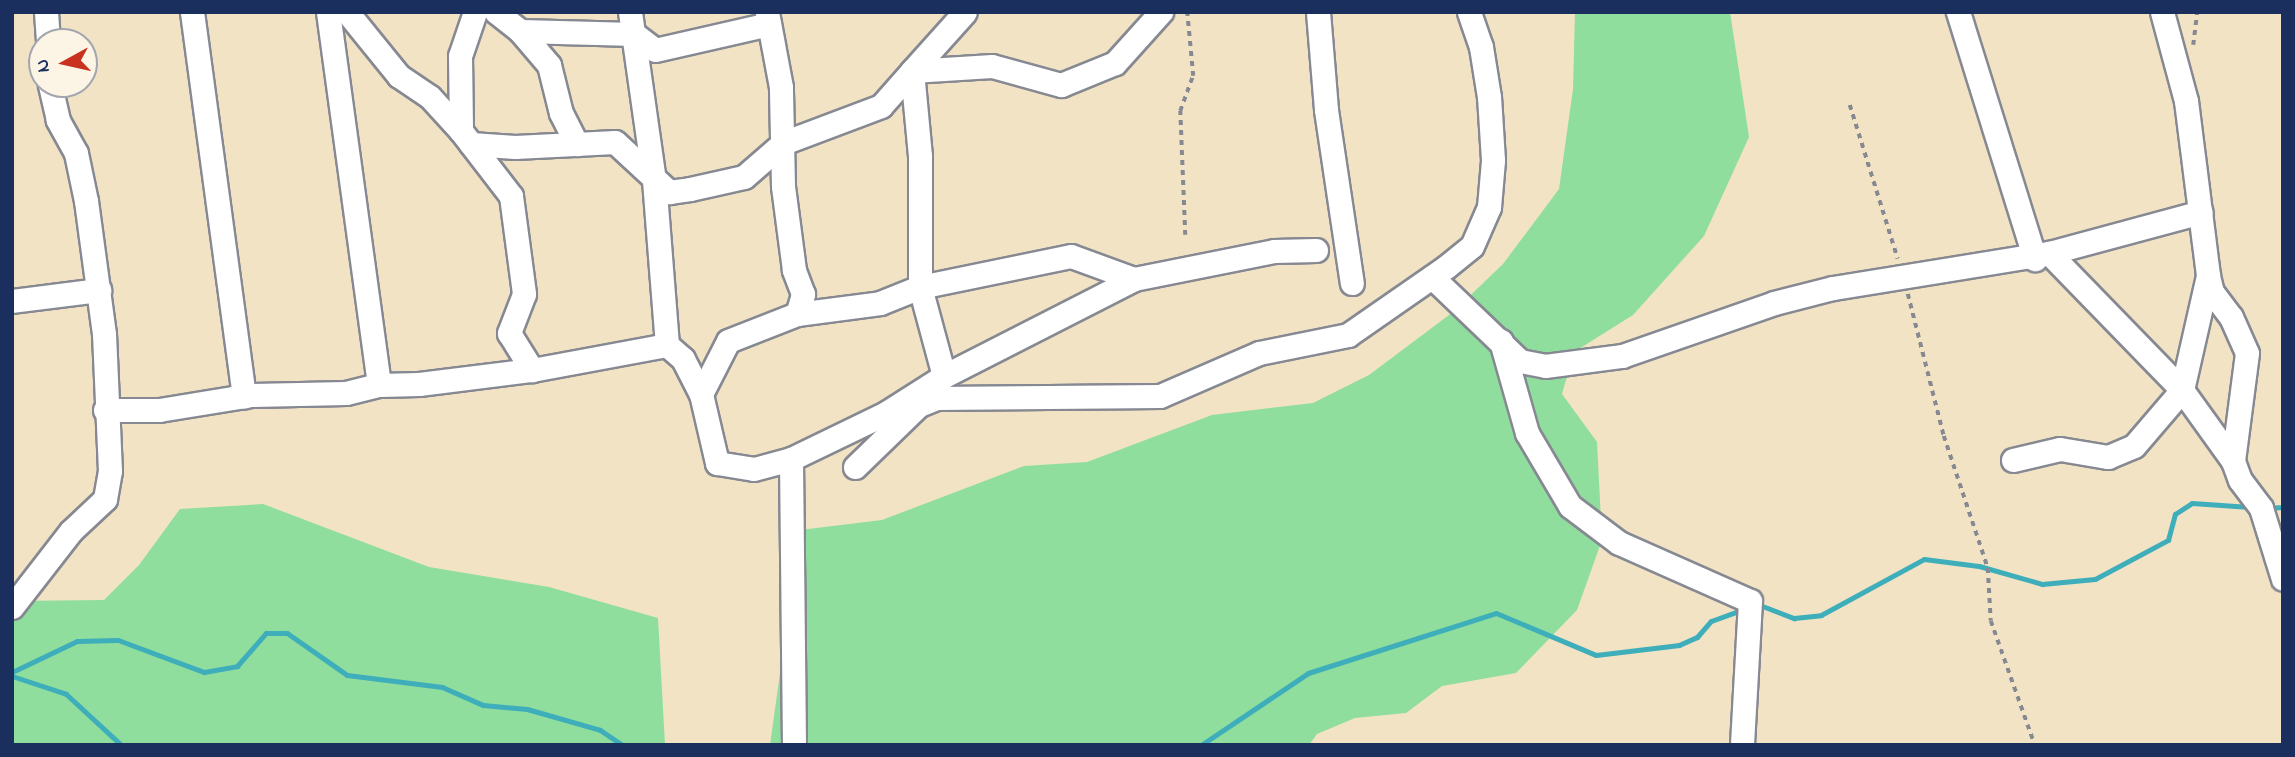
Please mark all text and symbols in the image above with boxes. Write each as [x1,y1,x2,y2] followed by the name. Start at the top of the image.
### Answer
[28,28,98,98] north arrow
[29,57,58,74] text: N

